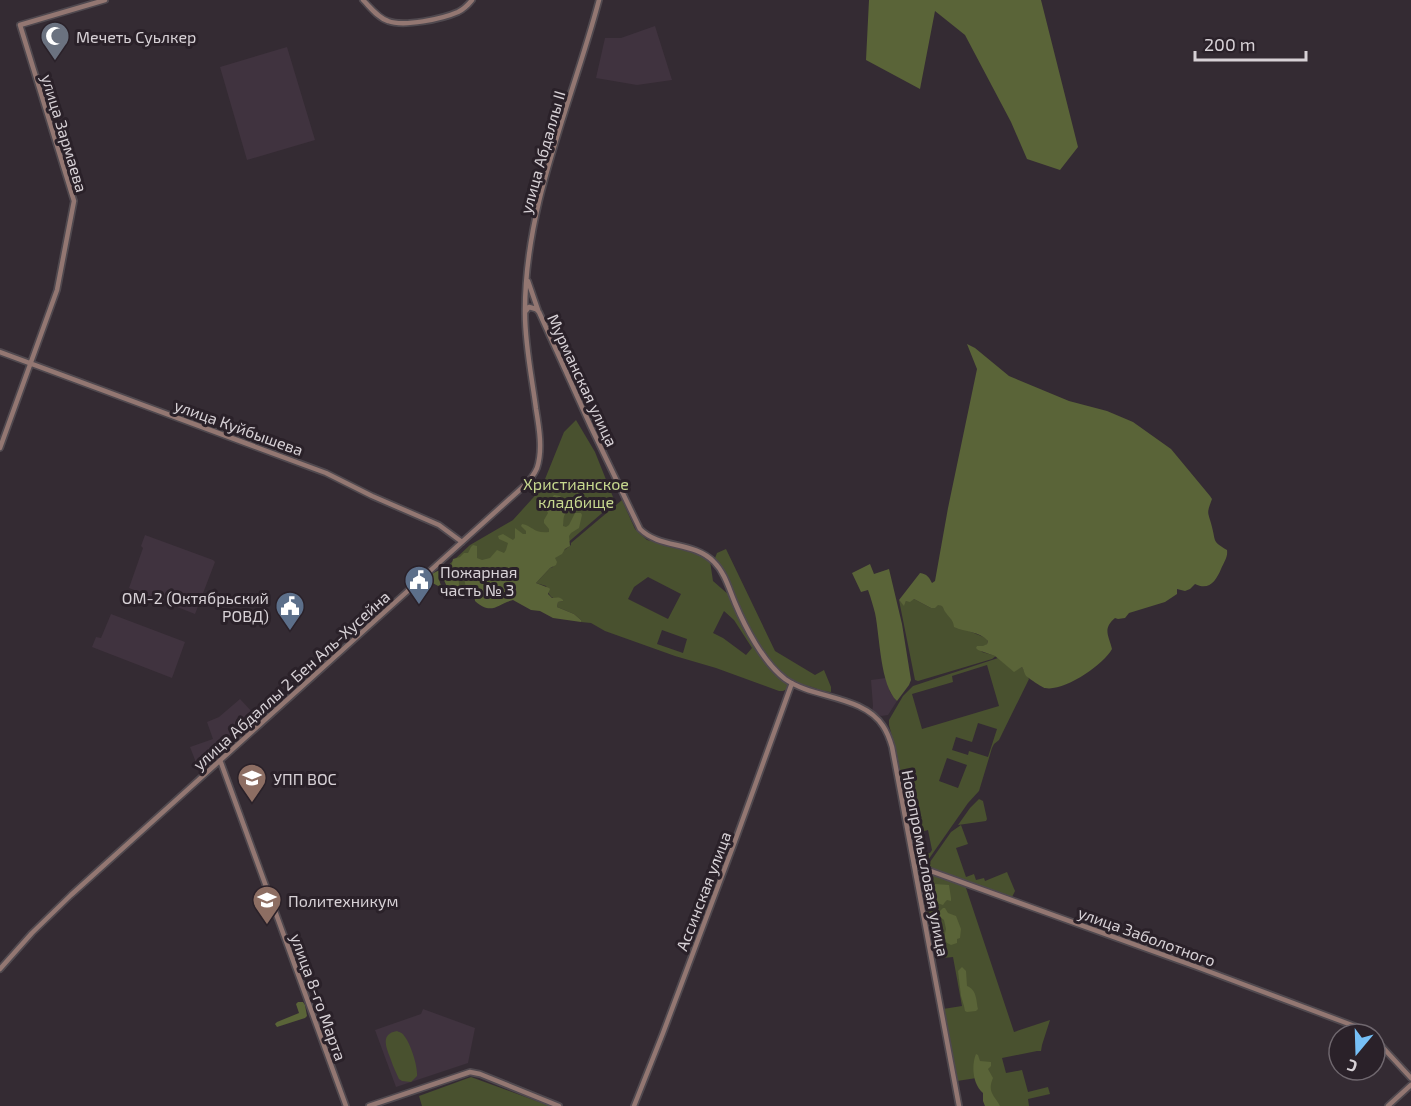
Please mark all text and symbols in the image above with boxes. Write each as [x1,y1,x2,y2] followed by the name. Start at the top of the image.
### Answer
[39,20,71,62] mosque icon: Мечеть Суьлкер
[1195,24,1306,62] scale bar
[76,27,196,47] place label: Мечеть Суьлкер
[1204,33,1256,55] text: 200 m
[37,72,92,195] street label: улица Зармаева
[515,88,570,216] street label: улица Абдаллы II
[543,311,622,450] street label: Мурманская улица
[172,395,306,460] street label: улица Куйбышева
[523,474,629,511] park label: Христианское кладбище
[440,562,517,599] place label: Пожарная часть № 3
[403,564,435,606] public building icon: Пожарная часть № 3
[189,587,394,774] street label: улица Абдаллы 2 Бен Аль-Хусейна
[122,588,269,625] place label: ОМ-2 (Октябрьский РОВД)
[274,590,306,632] public building icon: ОМ-2 (Октябрьский РОВД)
[236,762,268,804] school or university icon: УПП ВОС
[898,768,953,958] street label: Новопромысловая улица
[273,769,337,788] place label: УПП ВОС
[671,829,735,954] street label: Ассинская улица
[251,884,283,926] school or university icon: Политехникум
[288,891,398,911] place label: Политехникум
[1075,902,1218,971] street label: улица Заболотного
[286,931,351,1064] street label: улица 8-го Марта
[1327,1022,1387,1082] north arrow
[1344,1056,1360,1077] text: С

